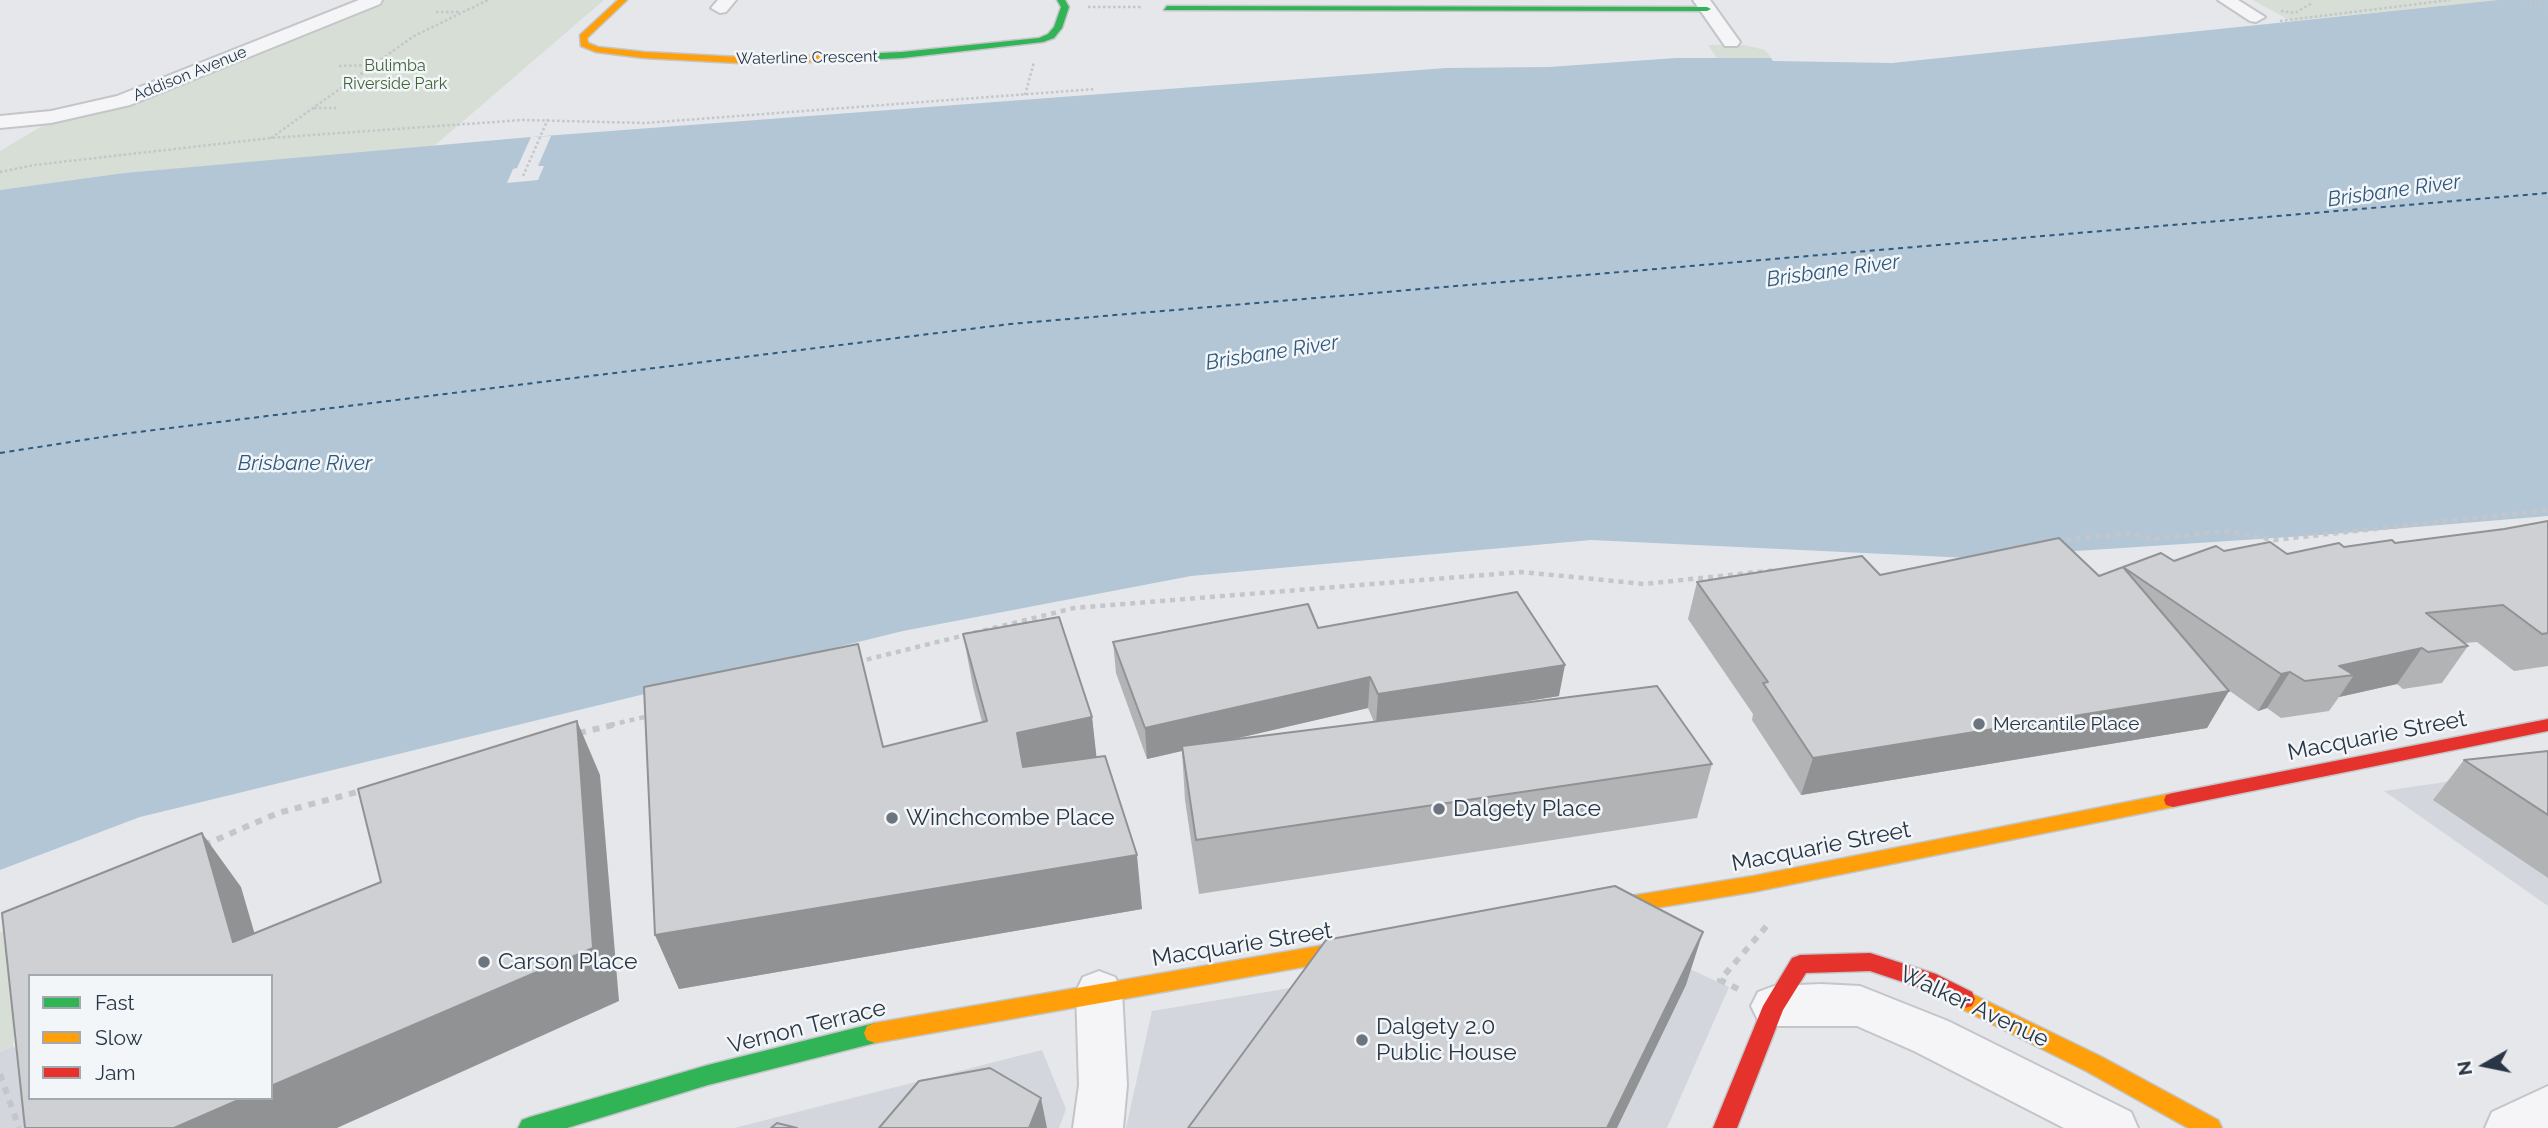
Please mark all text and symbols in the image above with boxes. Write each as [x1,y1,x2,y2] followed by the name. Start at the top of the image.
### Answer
[130,42,250,106] street label: Addison Avenue
[736,47,878,69] street label: Waterline Crescent
[343,56,447,94] park label: Bulimba Riverside Park
[2326,169,2462,213] water label: Brisbane River
[1765,249,1901,293] water label: Brisbane River
[1204,330,1340,376] water label: Brisbane River
[238,451,372,477] water label: Brisbane River
[2285,705,2469,767] street label: Macquarie Street
[1993,713,2139,735] place label: Mercantile Place
[1971,716,1987,732] marker: Mercantile Place
[1453,795,1601,823] place label: Dalgety Place
[1431,801,1447,817] marker: Dalgety Place
[906,804,1115,832] place label: Winchcombe Place
[884,810,900,826] marker: Winchcombe Place
[1729,816,1913,878] street label: Macquarie Street
[1150,917,1334,973] street label: Macquarie Street
[498,948,638,976] place label: Carson Place
[476,954,492,970] marker: Carson Place
[1895,960,2053,1054] street label: Walker Avenue
[28,974,273,1100] legend
[95,990,135,1015] text: Fast
[725,994,889,1060] street label: Vernon Terrace
[1376,1013,1517,1067] place label: Dalgety 2.0 Public House
[95,1025,143,1050] text: Slow
[2450,1030,2520,1100] north arrow
[1354,1032,1370,1048] marker: Dalgety 2.0 Public House
[2452,1059,2476,1077] text: N
[95,1060,136,1085] text: Jam

